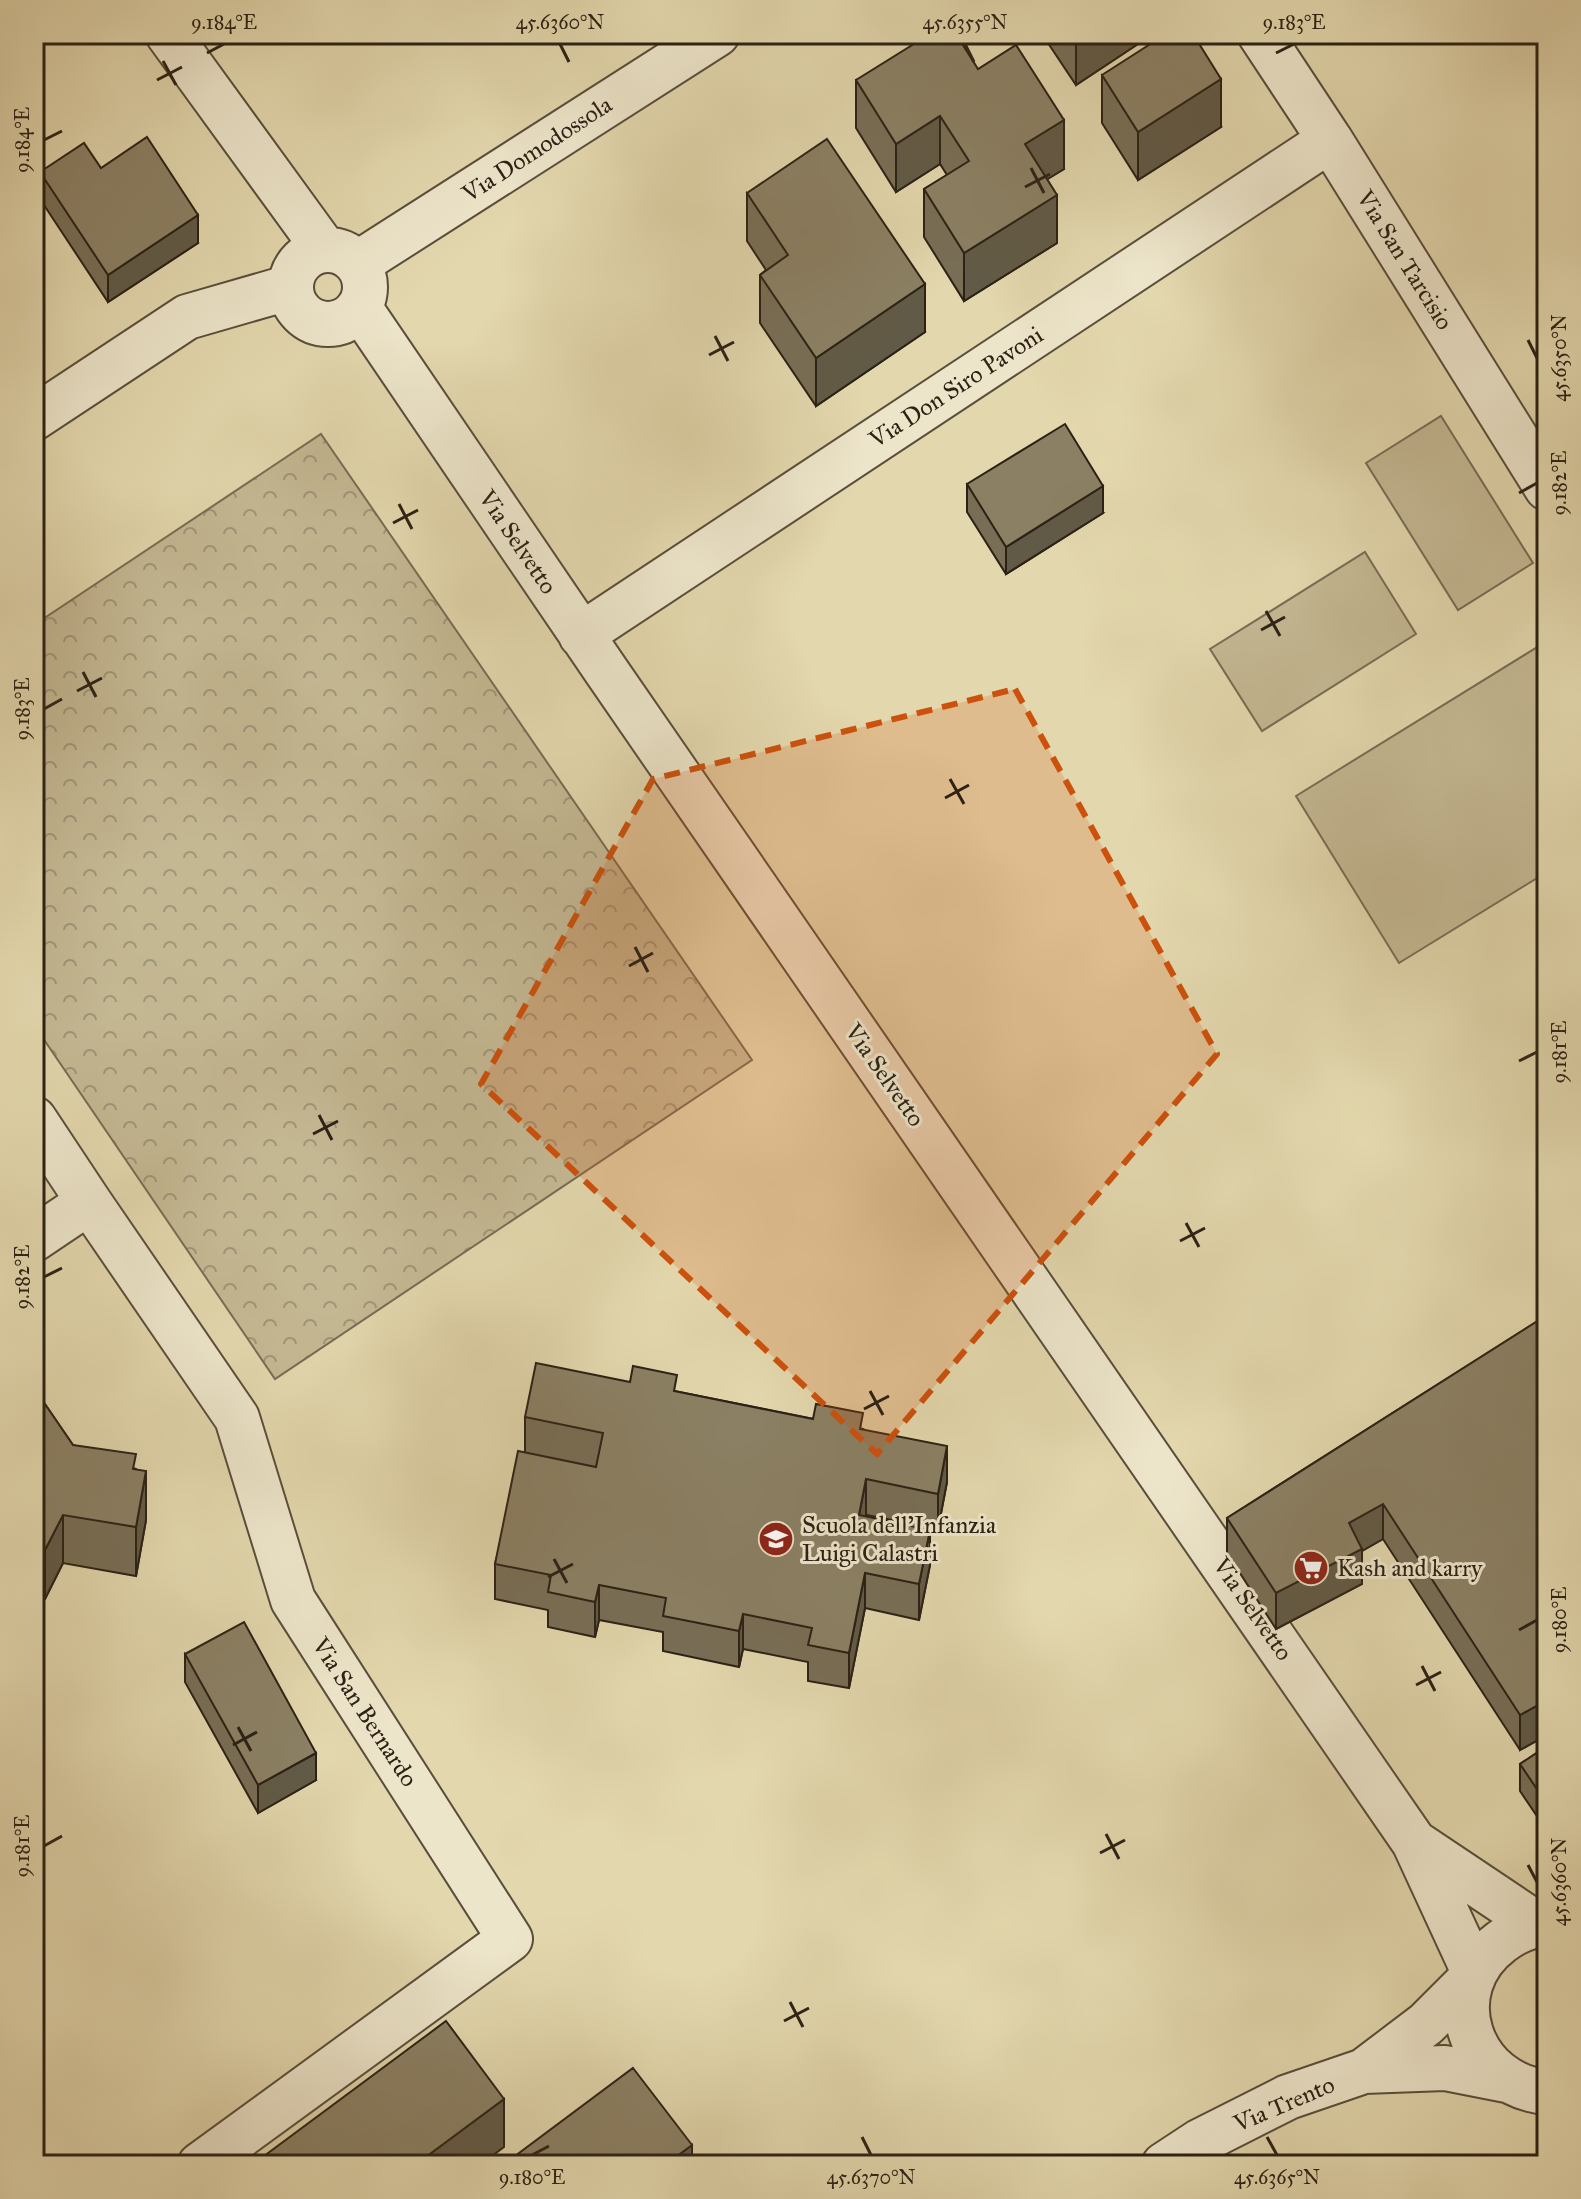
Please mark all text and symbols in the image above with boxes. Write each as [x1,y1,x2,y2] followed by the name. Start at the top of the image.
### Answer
[191,10,257,34] text: 9.184°E
[516,10,604,34] text: 45.6360°N
[922,10,1008,34] text: 45.6355°N
[1263,10,1326,34] text: 9.183°E
[456,89,618,209] street label: Via Domodossola
[10,107,34,173] text: 9.184°E
[1350,184,1460,335] street label: Via San Tarcisio
[1547,314,1571,402] text: 45.6350°N
[863,319,1049,455] street label: Via Don Siro Pavoni
[1547,451,1571,515] text: 9.182°E
[472,483,564,600] street label: Via Selvetto
[10,678,34,741] text: 9.183°E
[838,1017,931,1132] street label: Via Selvetto
[1547,1021,1571,1083] text: 9.181°E
[10,1245,34,1309] text: 9.182°E
[802,1510,997,1568] place label: Scuola dell'Infanzia Luigi Calastri
[757,1520,795,1558] school or university icon: Scuola dell'Infanzia Luigi Calastri
[1292,1549,1330,1587] supermarket icon: Kash and karry
[1206,1551,1299,1666] street label: Via Selvetto
[1337,1553,1483,1583] place label: Kash and karry
[1547,1587,1571,1653] text: 9.180°E
[305,1631,424,1792] street label: Via San Bernardo
[10,1815,34,1877] text: 9.181°E
[1547,1838,1571,1926] text: 45.6360°N
[1228,2069,1339,2139] street label: Via Trento
[499,2165,565,2189] text: 9.180°E
[827,2165,915,2189] text: 45.6370°N
[1234,2165,1320,2189] text: 45.6365°N

